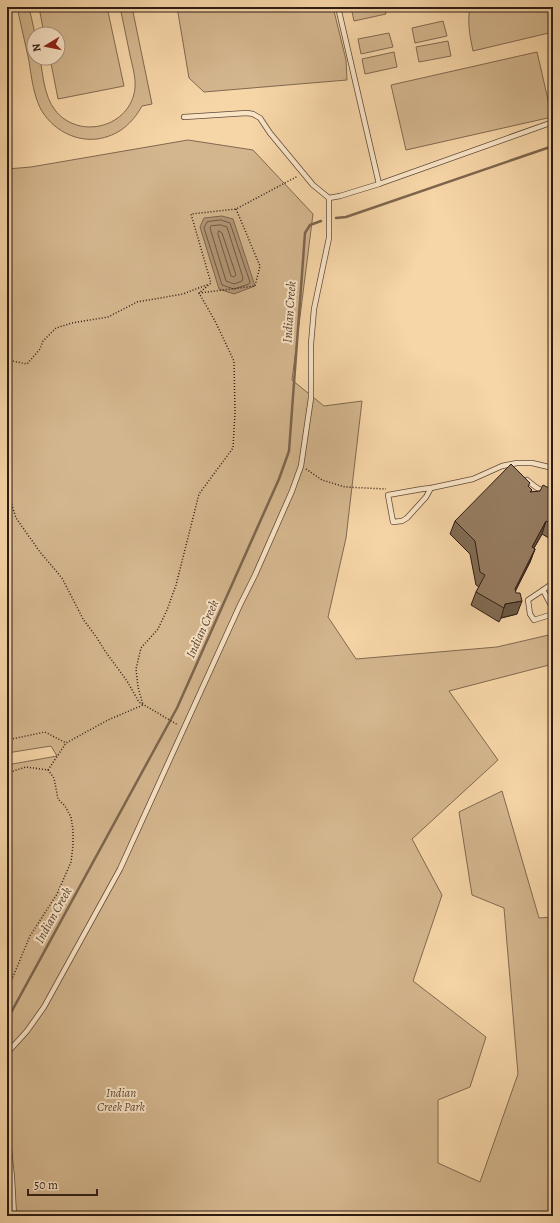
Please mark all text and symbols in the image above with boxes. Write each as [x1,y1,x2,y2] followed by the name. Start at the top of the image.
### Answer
[26,26,66,66] north arrow
[29,42,45,53] text: N
[278,280,300,343] water label: Indian Creek
[182,597,222,661] water label: Indian Creek
[31,884,76,946] water label: Indian Creek
[97,1085,146,1115] park label: Indian Creek Park
[28,1171,97,1197] scale bar
[34,1177,58,1193] text: 50 m

